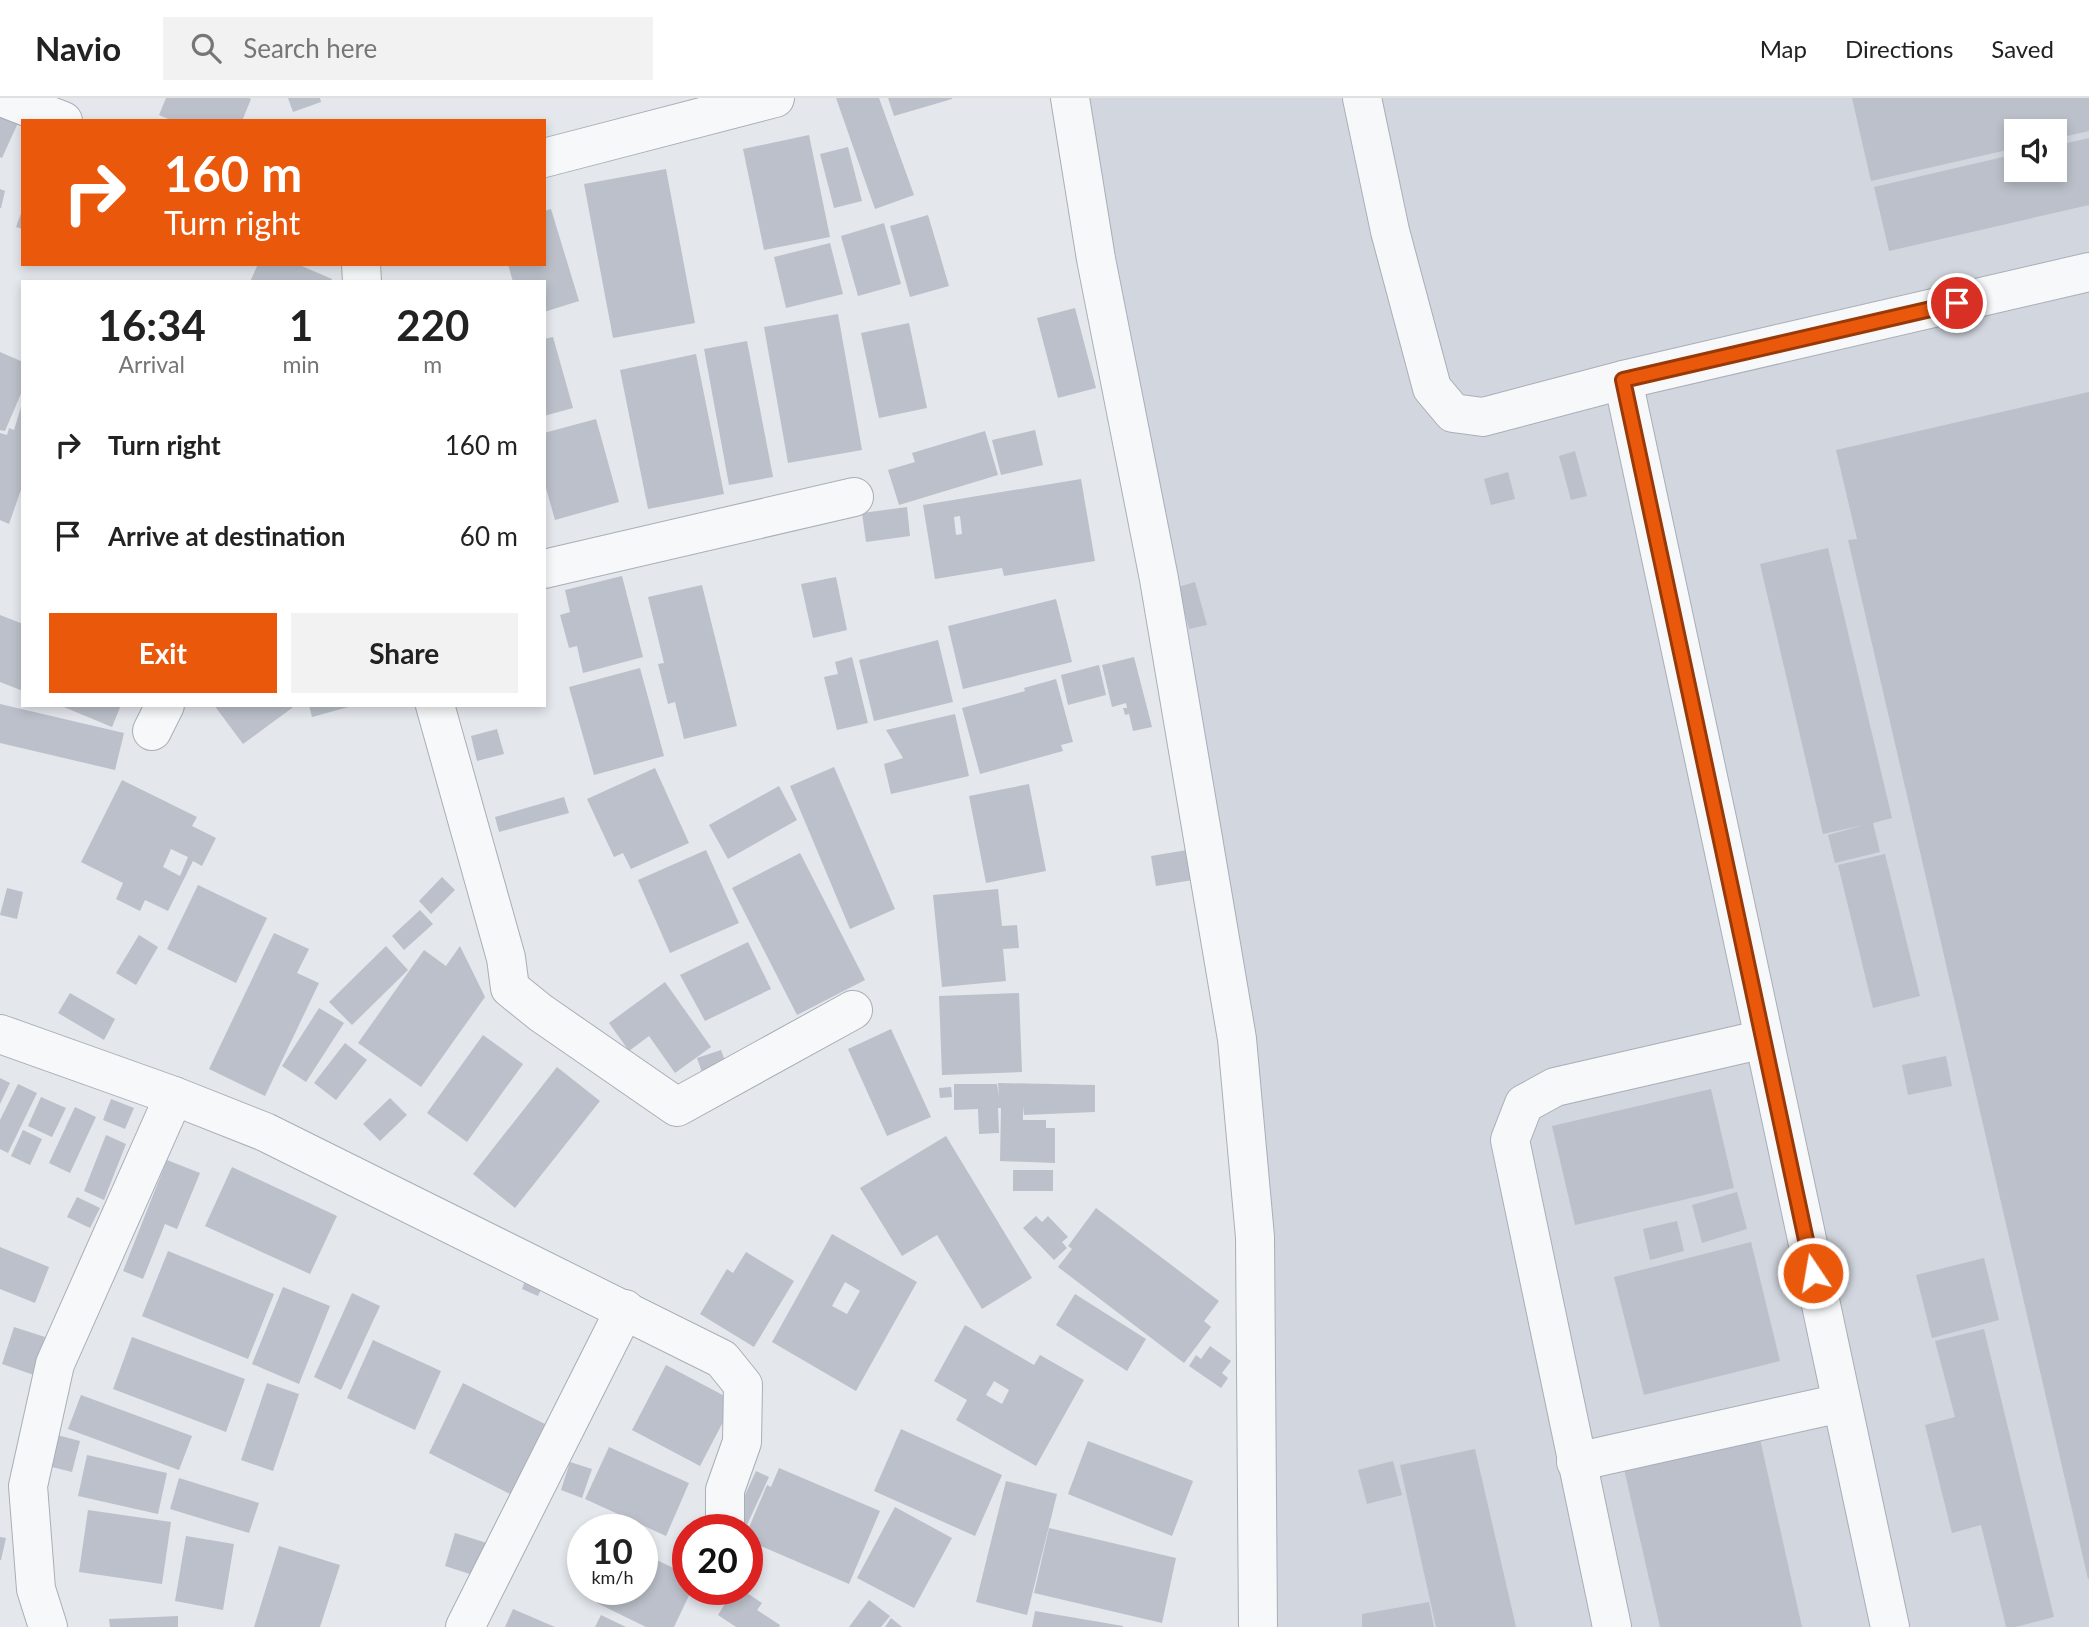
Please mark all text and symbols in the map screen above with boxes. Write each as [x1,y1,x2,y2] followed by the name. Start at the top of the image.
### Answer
[163,17,653,80] search box
[35,28,121,68] text: Navio
[187,29,225,67] icon: search
[243,32,377,64] text: Search here
[1760,34,1807,63] text: Map
[1845,34,1953,63] text: Directions
[1991,34,2054,63] text: Saved
[2004,119,2067,182] map controls
[2004,119,2067,182] button: sound
[164,144,302,202] text: 160 m
[49,147,140,238] icon: right
[164,203,300,242] text: Turn right
[1927,273,1987,333] pin
[1938,284,1976,322] icon: arrive
[98,300,206,350] text: 16:34
[289,300,313,350] text: 1
[396,300,469,350] text: 220
[119,350,185,378] text: Arrival
[282,350,320,378] text: min
[423,350,442,378] text: m
[49,426,87,464] icon: right
[108,429,221,461] text: Turn right
[445,429,518,461] text: 160 m
[49,517,87,555] icon: arrive
[108,520,345,552] text: Arrive at destination
[460,520,518,552] text: 60 m
[49,613,277,693] button: Exit
[291,613,518,693] button: Share
[1776,1236,1850,1310] position arrow
[672,1514,763,1605] speed limit sign: 20
[592,1529,633,1571] text: 10
[591,1566,634,1588] text: km/h

